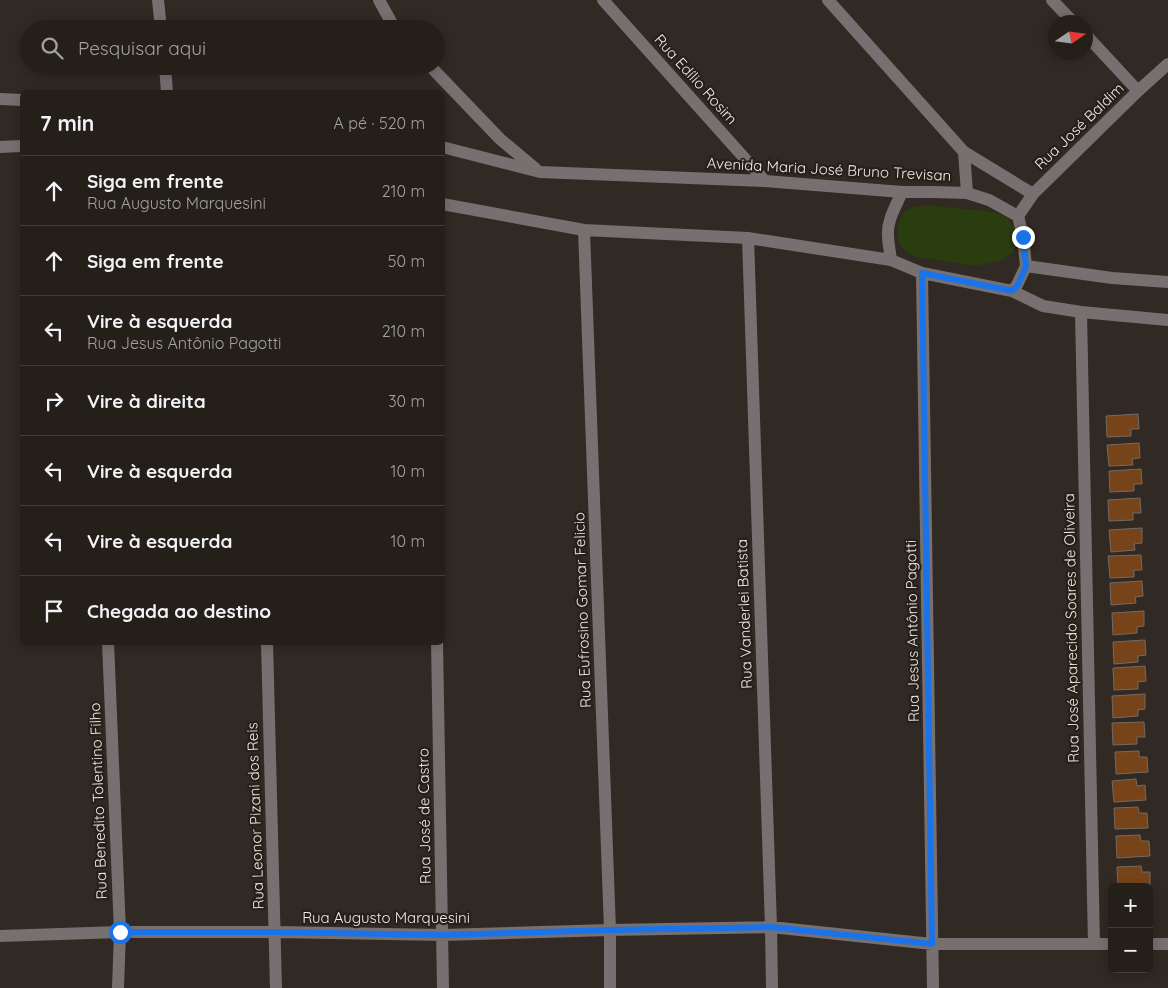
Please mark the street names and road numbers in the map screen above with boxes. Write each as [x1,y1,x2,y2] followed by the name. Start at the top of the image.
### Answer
[650,30,742,128] street label: Rua Edílio Rosim
[1030,79,1128,173] street label: Rua José Baldim
[706,153,952,185] street label: Avenida Maria José Bruno Trevisan
[1059,493,1083,763] street label: Rua José Aparecido Soares de Oliveira
[569,512,595,708] street label: Rua Eufrosino Gomar Felicio
[732,539,756,689] street label: Rua Vanderlei Batista
[901,540,923,722] street label: Rua Jesus Antônio Pagotti
[85,702,111,900] street label: Rua Benedito Tolentino Filho
[242,722,268,910] street label: Rua Leonor Pizani dos Reis
[413,748,435,884] street label: Rua José de Castro
[302,908,470,927] street label: Rua Augusto Marquesini

